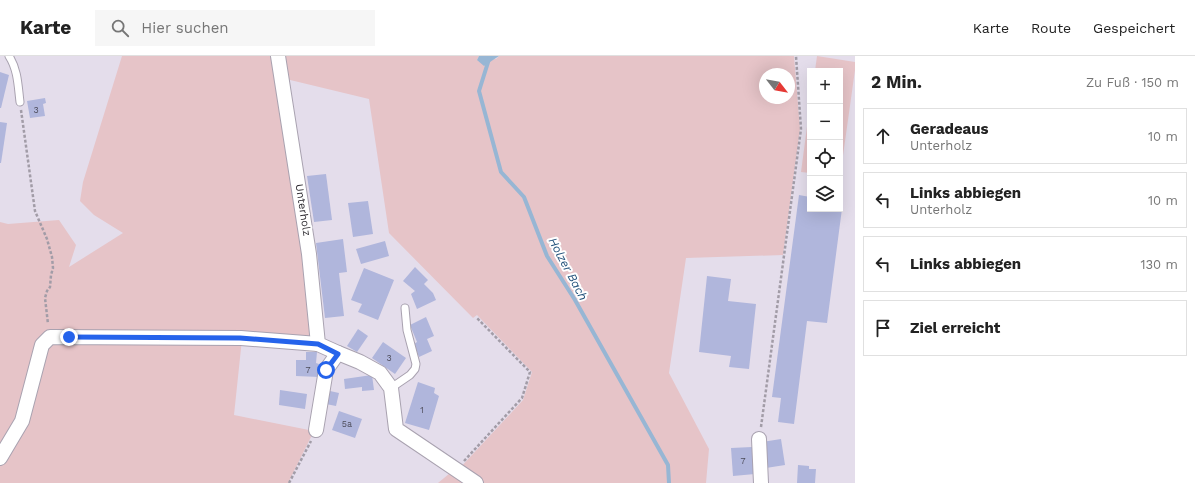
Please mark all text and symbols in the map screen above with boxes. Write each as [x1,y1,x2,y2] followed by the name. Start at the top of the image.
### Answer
[95,10,375,46] search box
[20,16,71,39] text: Karte
[109,17,131,39] icon: search
[141,19,229,37] text: Hier suchen
[973,20,1009,36] text: Karte
[1031,20,1071,36] text: Route
[1093,20,1175,36] text: Gespeichert
[759,68,795,104] north arrow
[807,68,843,212] map controls
[807,68,843,104] button: +
[871,72,922,92] text: 2 Min.
[1086,75,1179,90] text: Zu Fuß · 150 m
[807,104,843,140] button: −
[33,105,39,115] house number: 3
[910,120,989,138] text: Geradeaus
[872,125,894,147] icon: ahead
[1148,129,1178,144] text: 10 m
[910,138,972,153] text: Unterholz
[807,140,843,176] button: locate
[807,176,843,212] button: layers
[292,183,314,237] street label: Unterholz
[910,184,1021,202] text: Links abbiegen
[872,189,894,211] icon: left
[1148,193,1178,208] text: 10 m
[910,202,972,217] text: Unterholz
[546,235,590,303] water label: Holzer Bach
[872,253,894,275] icon: left
[910,255,1021,273] text: Links abbiegen
[1140,257,1178,272] text: 130 m
[872,317,894,339] icon: arrive
[910,319,1000,337] text: Ziel erreicht
[60,328,78,346] route end
[386,353,392,363] house number: 3
[317,361,335,379] route start
[305,365,311,375] house number: 7
[420,405,424,415] house number: 1
[342,419,352,429] house number: 5a
[740,456,746,466] house number: 7

